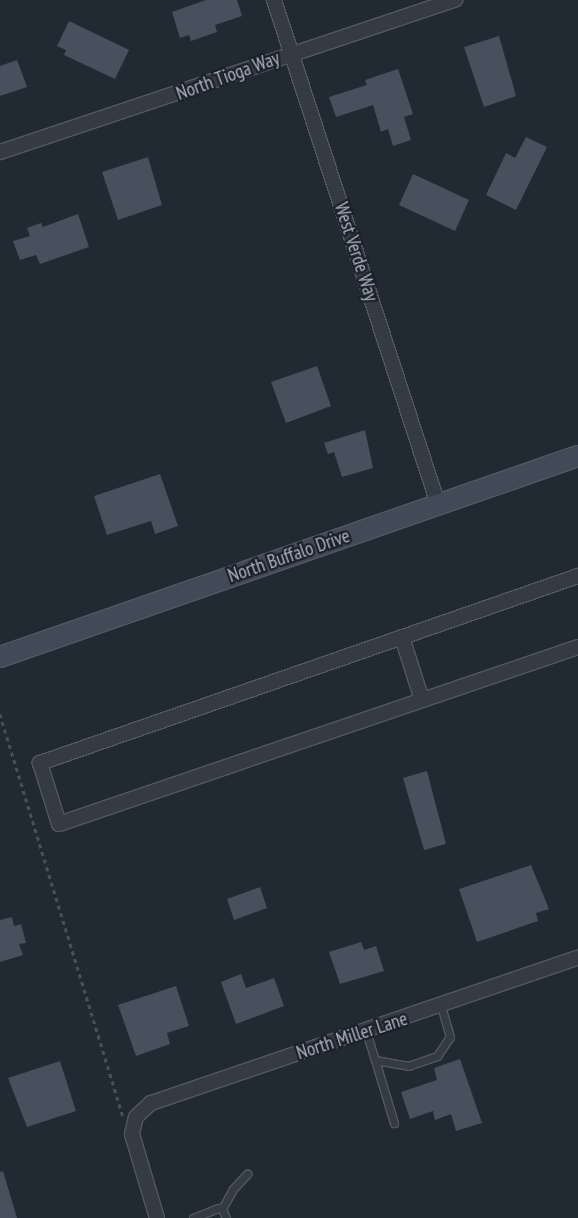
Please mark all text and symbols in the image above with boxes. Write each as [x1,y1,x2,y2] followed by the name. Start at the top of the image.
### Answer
[173,47,283,105] street label: North Tioga Way
[329,199,383,305] street label: West Verde Way
[225,524,353,588] street label: North Buffalo Drive
[294,1007,410,1065] street label: North Miller Lane

